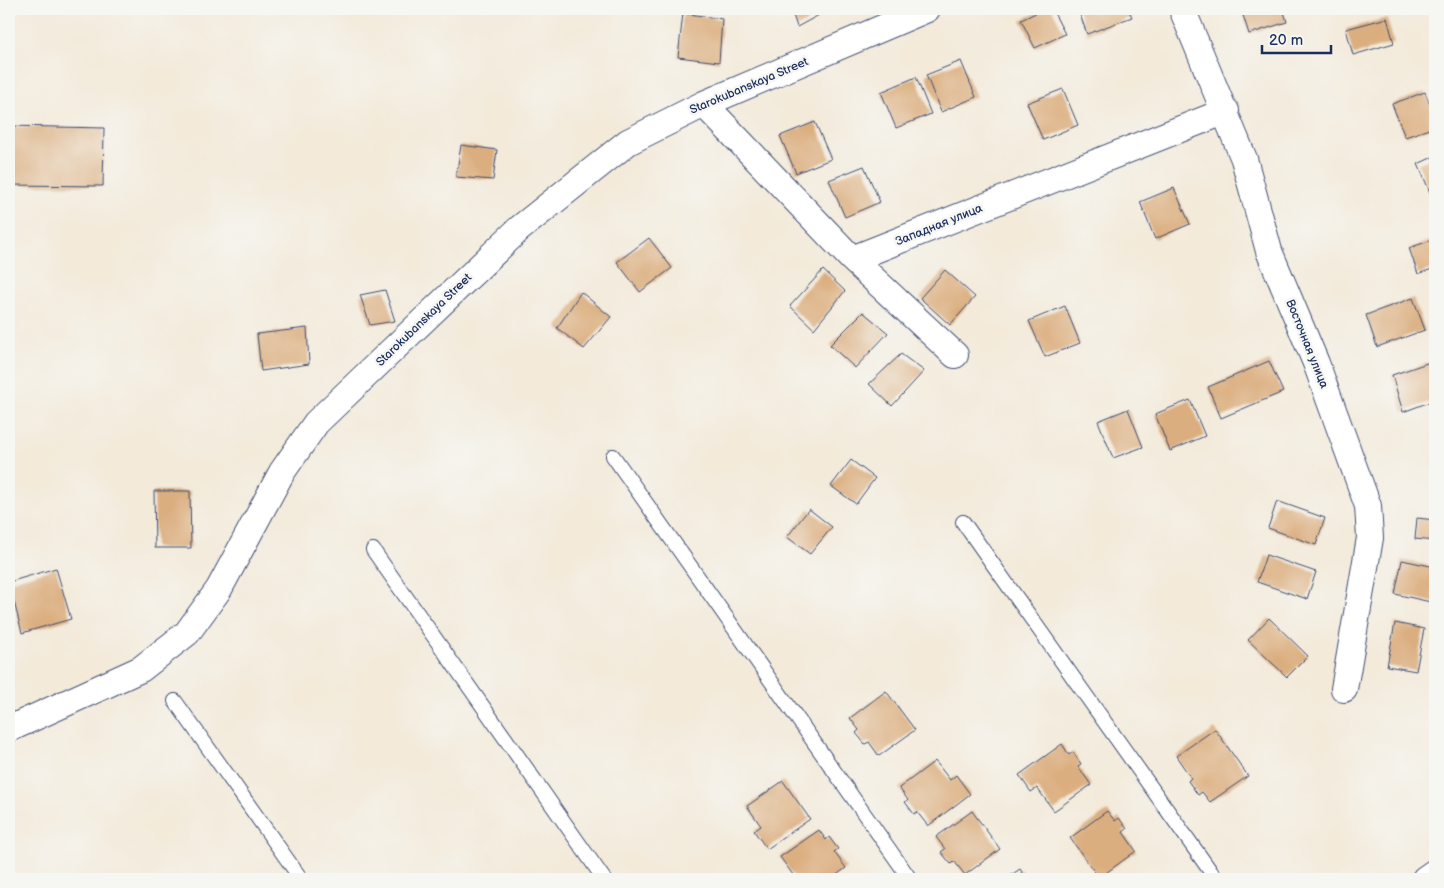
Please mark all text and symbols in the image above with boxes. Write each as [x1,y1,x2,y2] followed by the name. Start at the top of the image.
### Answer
[1262,22,1330,54] scale bar
[1269,31,1303,50] text: 20 m
[687,54,811,118] street label: Starokubanskaya Street
[893,201,985,249] street label: Западная улица
[373,270,475,370] street label: Starokubanskaya Street
[1282,297,1332,391] street label: Восточная улица

